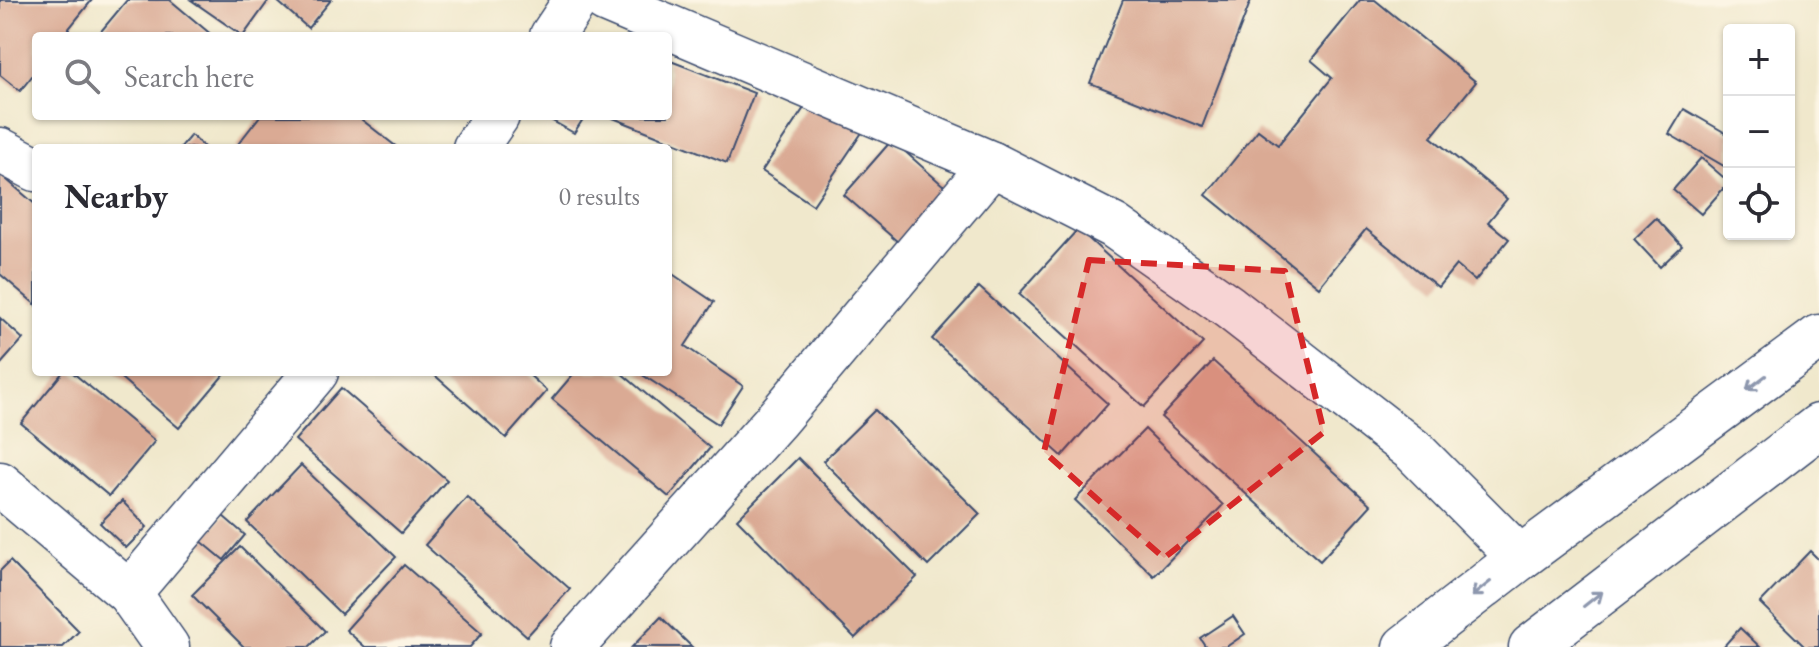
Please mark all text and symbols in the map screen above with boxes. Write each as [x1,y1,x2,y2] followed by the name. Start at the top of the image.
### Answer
[1723,24,1795,240] map controls
[1723,24,1795,96] button: +
[32,32,672,120] search box
[60,54,104,98] icon: search
[124,57,254,96] text: Search here
[1723,96,1795,168] button: −
[1723,168,1795,240] button: locate
[64,174,168,218] text: Nearby
[559,179,640,213] text: 0 results
[1746,375,1768,391] one-way arrow
[1470,580,1492,597] one-way arrow
[1581,591,1603,608] one-way arrow

